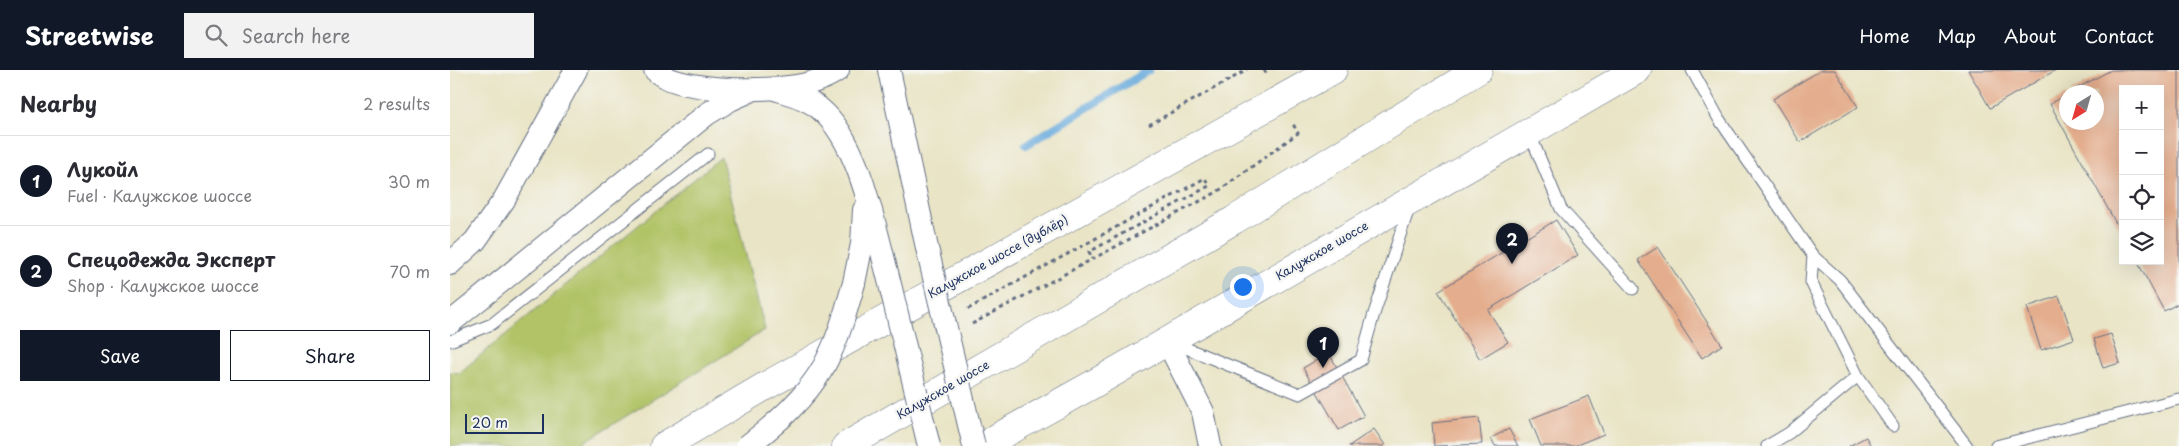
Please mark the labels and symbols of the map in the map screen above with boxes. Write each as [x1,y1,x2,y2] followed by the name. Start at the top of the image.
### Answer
[2059,85,2104,130] north arrow
[924,210,1071,302] street label: Калужское шоссе (дублёр)
[1272,216,1371,284] street label: Калужское шоссе
[1496,223,1528,264] pin: 2
[1230,274,1256,300] your location
[1307,327,1339,368] pin: 1
[893,355,992,423] street label: Калужское шоссе
[465,411,544,434] scale bar

